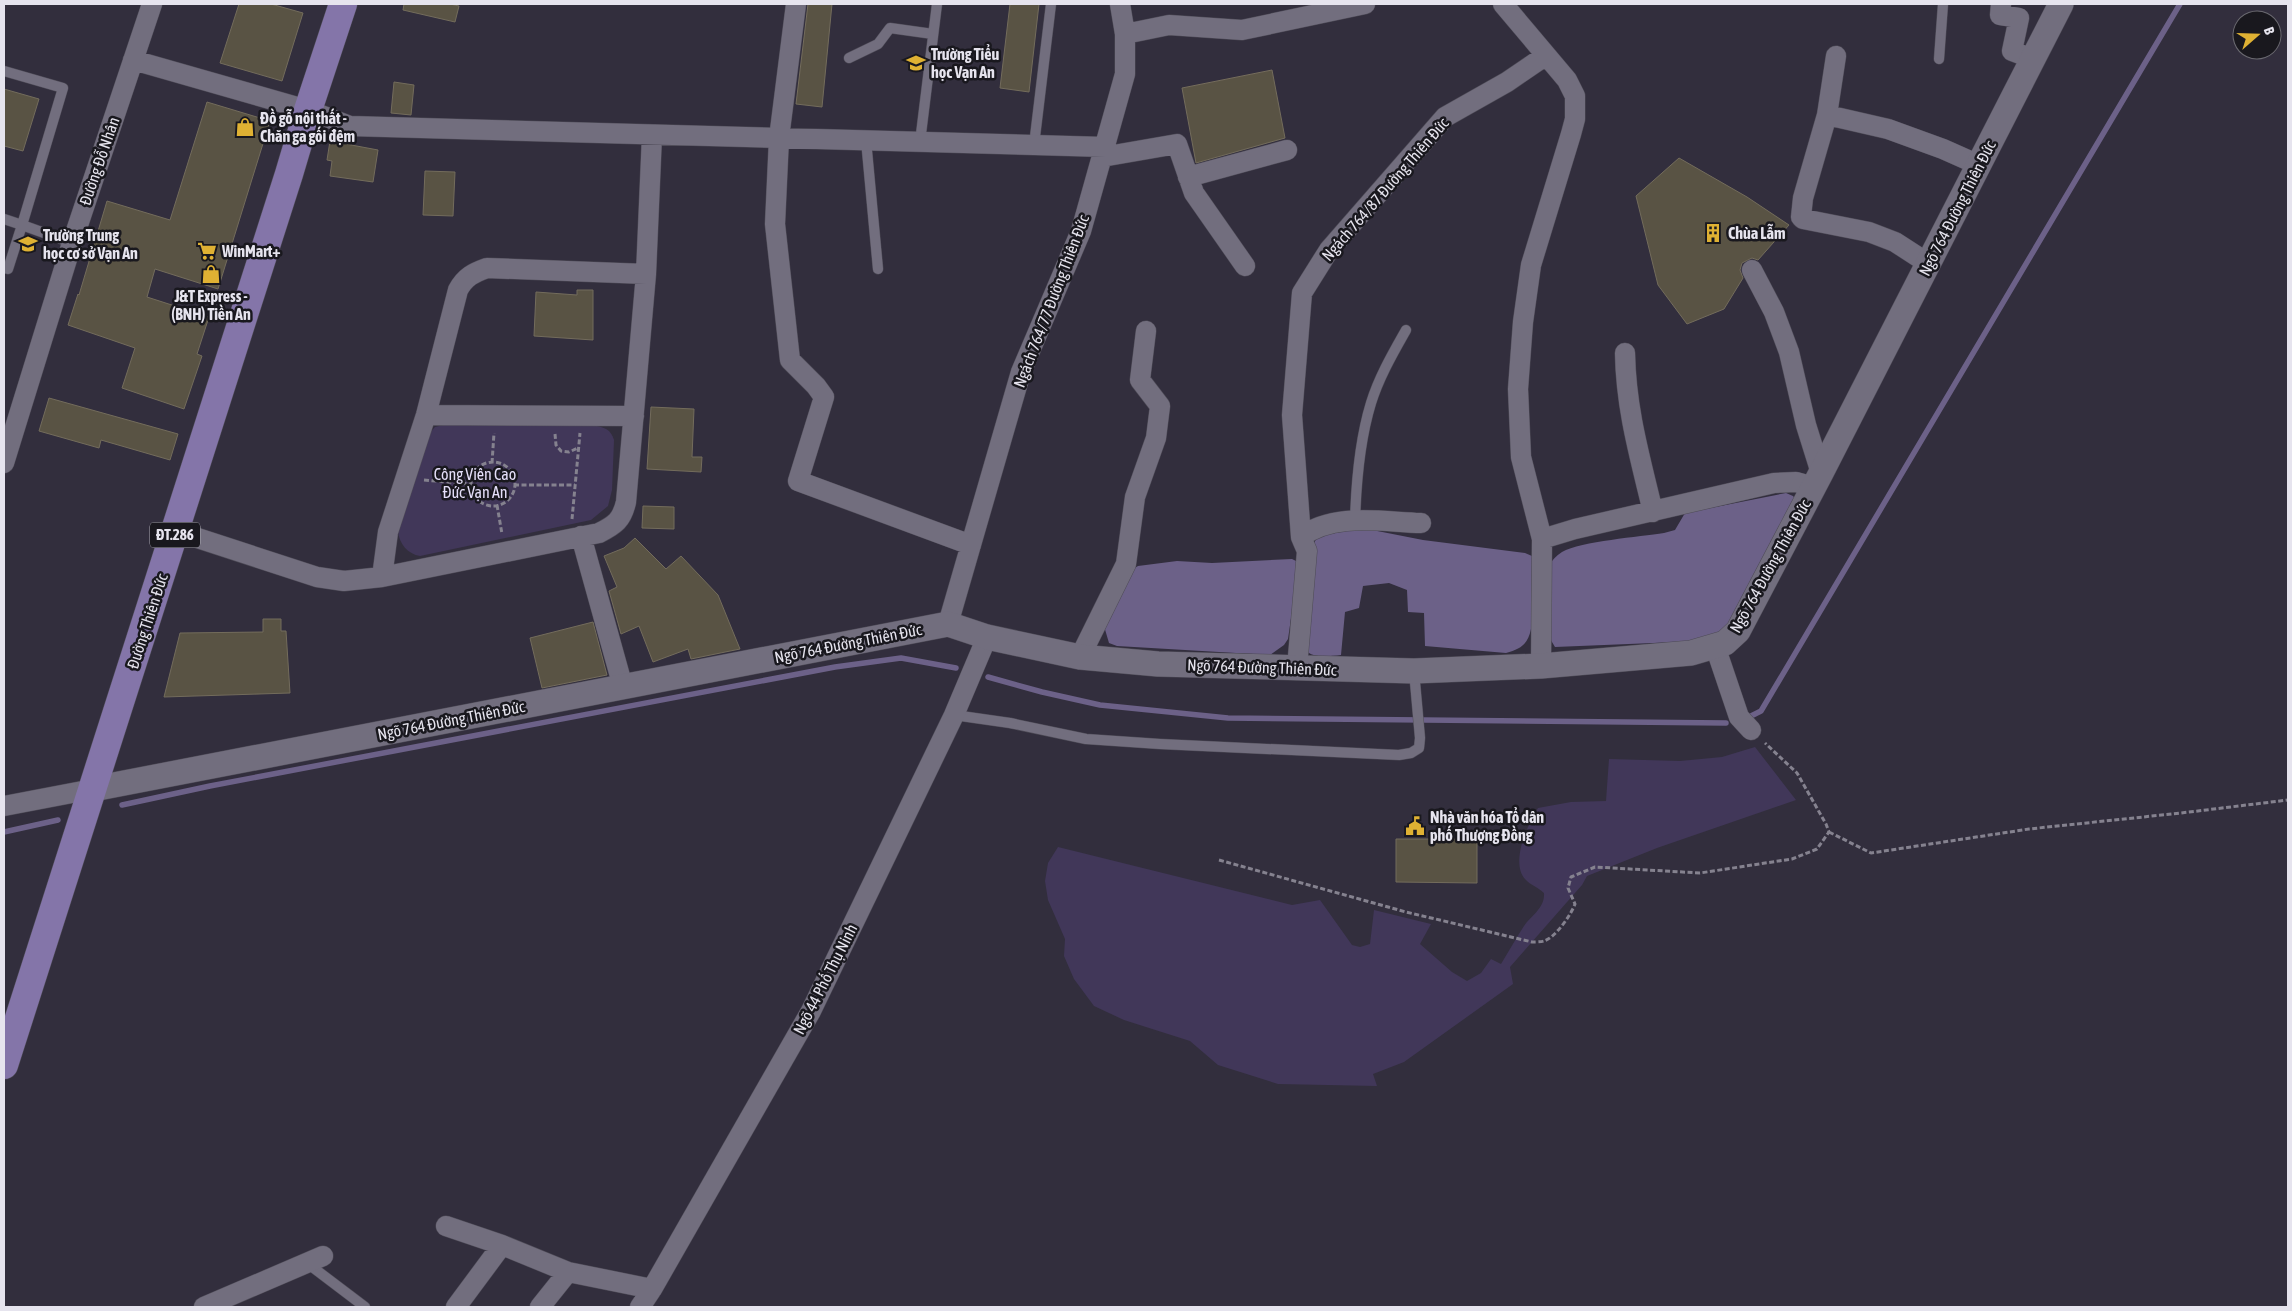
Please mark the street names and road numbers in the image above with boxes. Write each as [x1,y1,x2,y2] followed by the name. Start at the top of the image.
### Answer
[1318,114,1453,265] street label: Ngách 764/87 Đường Thiên Đức
[75,115,123,208] street label: Đường Đỗ Nhân
[1915,137,2000,279] street label: Ngõ 764 Đường Thiên Đức
[1010,212,1093,390] street label: Ngách 764/77 Đường Thiên Đức
[1726,496,1815,636] street label: Ngõ 764 Đường Thiên Đức
[150,522,200,548] road number: ĐT.286
[123,571,172,671] street label: Đường Thiên Đức
[773,620,923,667] street label: Ngõ 764 Đường Thiên Đức
[1187,655,1337,680] street label: Ngõ 764 Đường Thiên Đức
[376,697,526,744] street label: Ngõ 764 Đường Thiên Đức
[789,920,861,1038] street label: Ngõ 44 Phố Thụ Ninh

